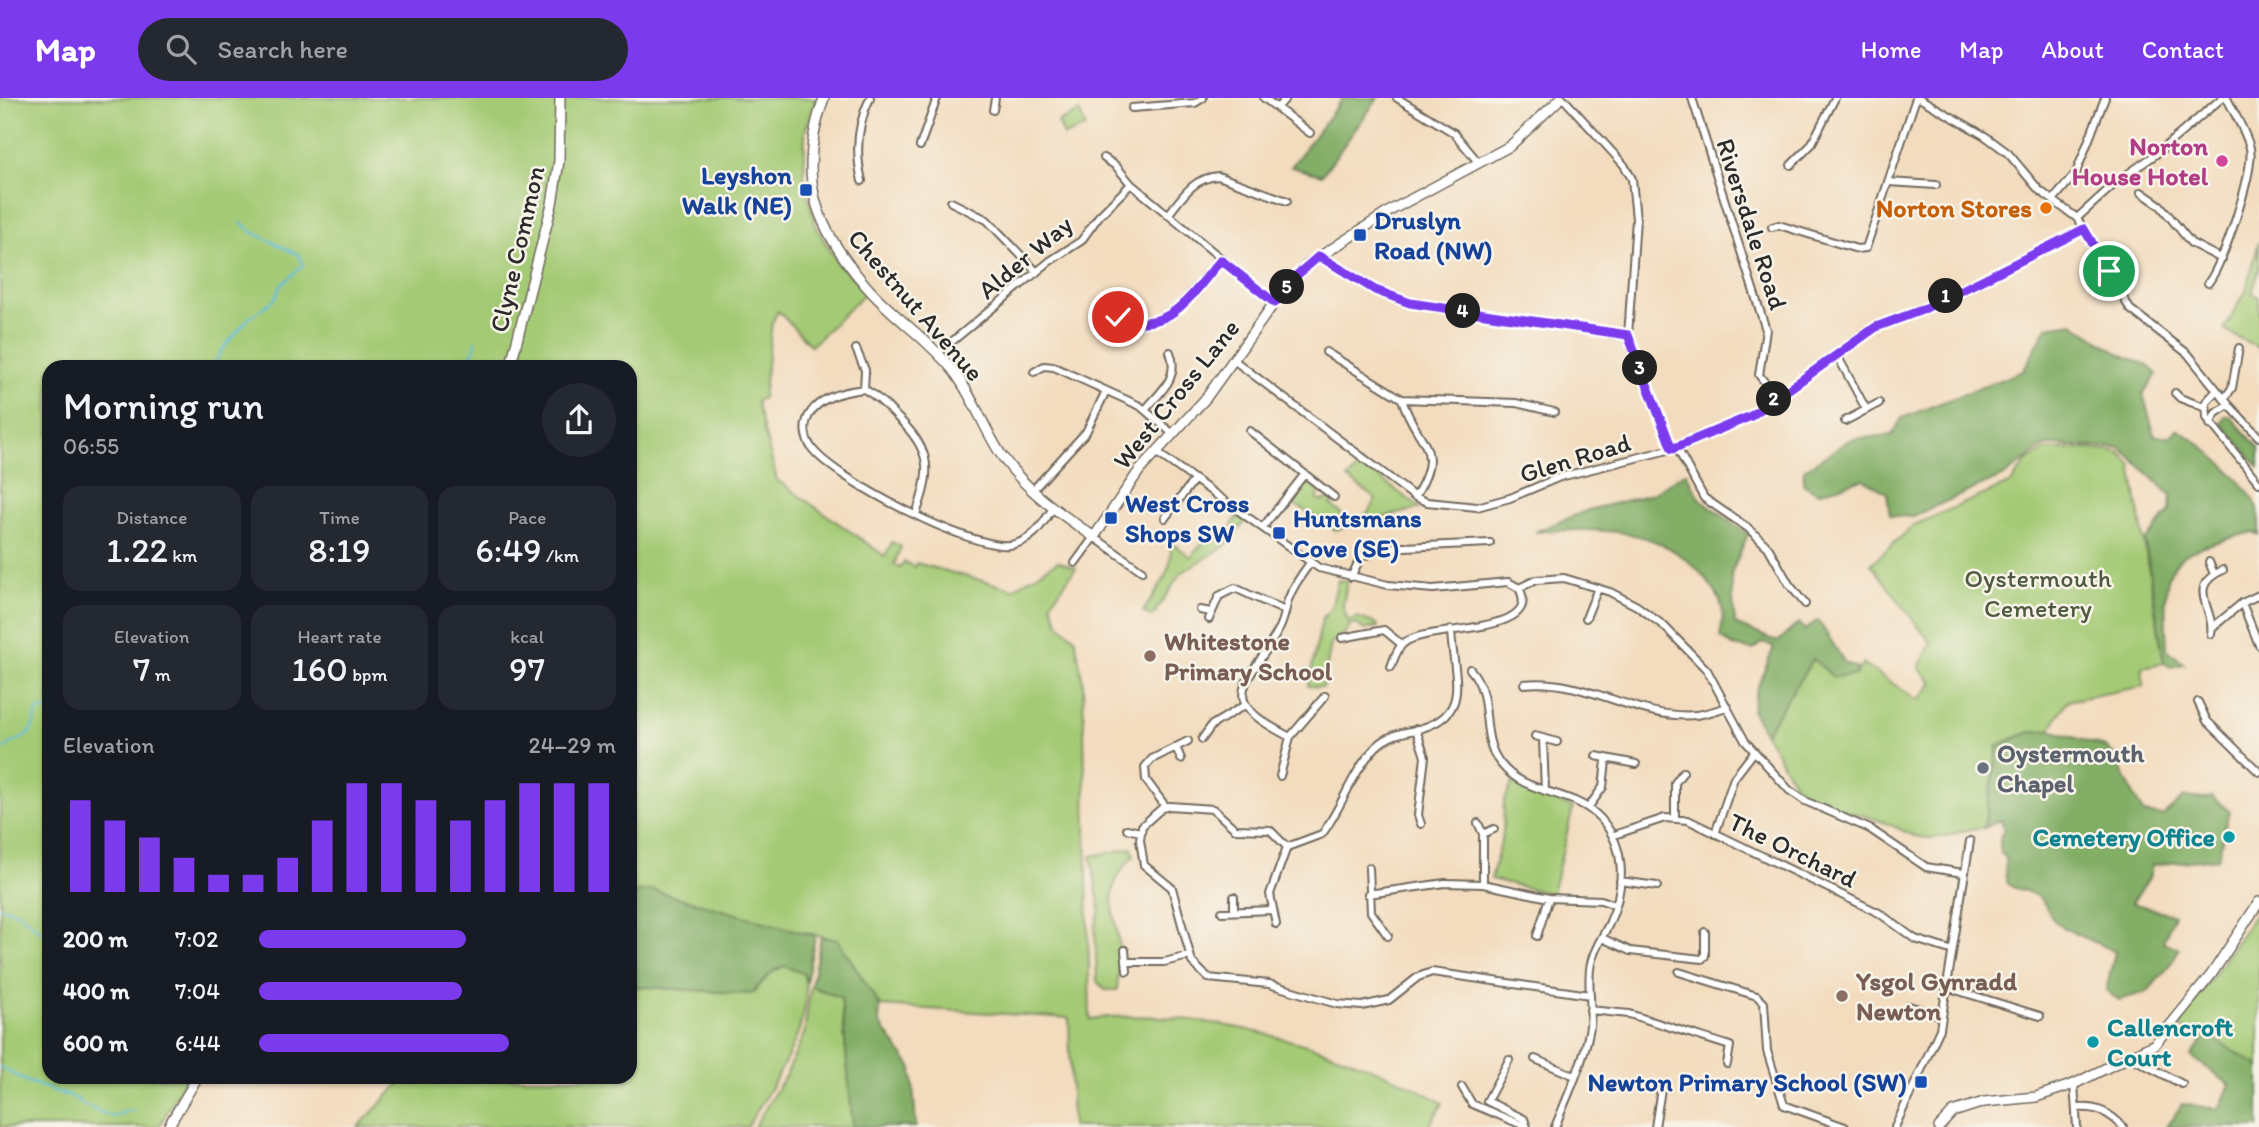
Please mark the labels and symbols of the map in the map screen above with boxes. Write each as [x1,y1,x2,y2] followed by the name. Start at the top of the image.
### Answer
[2072,130,2209,192] place label: Norton House Hotel
[1709,134,1795,314] street label: Riversdale Road
[2214,153,2230,169] marker: Norton House Hotel
[682,159,792,221] place label: Leyshon Walk (NE)
[482,162,552,335] street label: Clyne Common
[798,182,814,198] marker: Leyshon Walk (NE)
[1876,192,2032,224] place label: Norton Stores
[2038,200,2054,216] marker: Norton Stores
[1374,204,1493,266] place label: Druslyn Road (NW)
[971,208,1079,306] street label: Alder Way
[841,222,991,388] street label: Chestnut Avenue
[1352,227,1368,243] marker: Druslyn Road (NW)
[2079,241,2139,301] pin
[1270,270,1304,304] pin: 5
[1928,278,1964,314] pin: 1
[1088,287,1148,347] pin
[1446,294,1480,328] pin: 4
[1106,312,1246,476] street label: West Cross Lane
[1622,350,1658,386] pin: 3
[1756,382,1792,416] pin: 2
[1516,426,1634,490] street label: Glen Road
[1125,487,1249,549] place label: West Cross Shops SW
[1293,502,1422,564] place label: Huntsmans Cove (SE)
[1103,510,1119,526] marker: West Cross Shops SW
[1271,525,1287,541] marker: Huntsmans Cove (SE)
[1964,562,2112,624] park label: Oystermouth Cemetery
[1164,625,1333,687] place label: Whitestone Primary School
[1142,648,1158,664] marker: Whitestone Primary School
[1997,737,2145,799] place label: Oystermouth Chapel
[1975,760,1991,776] marker: Oystermouth Chapel
[1724,805,1862,895] street label: The Orchard
[2032,821,2215,853] place label: Cemetery Office
[2221,829,2237,845] marker: Cemetery Office
[1855,965,2018,1027] place label: Ysgol Gynradd Newton
[1834,988,1850,1004] marker: Ysgol Gynradd Newton
[2107,1011,2233,1073] place label: Callencroft Court
[2085,1034,2101,1050] marker: Callencroft Court
[1587,1066,1907,1098] place label: Newton Primary School (SW)
[1913,1074,1929,1090] marker: Newton Primary School (SW)

